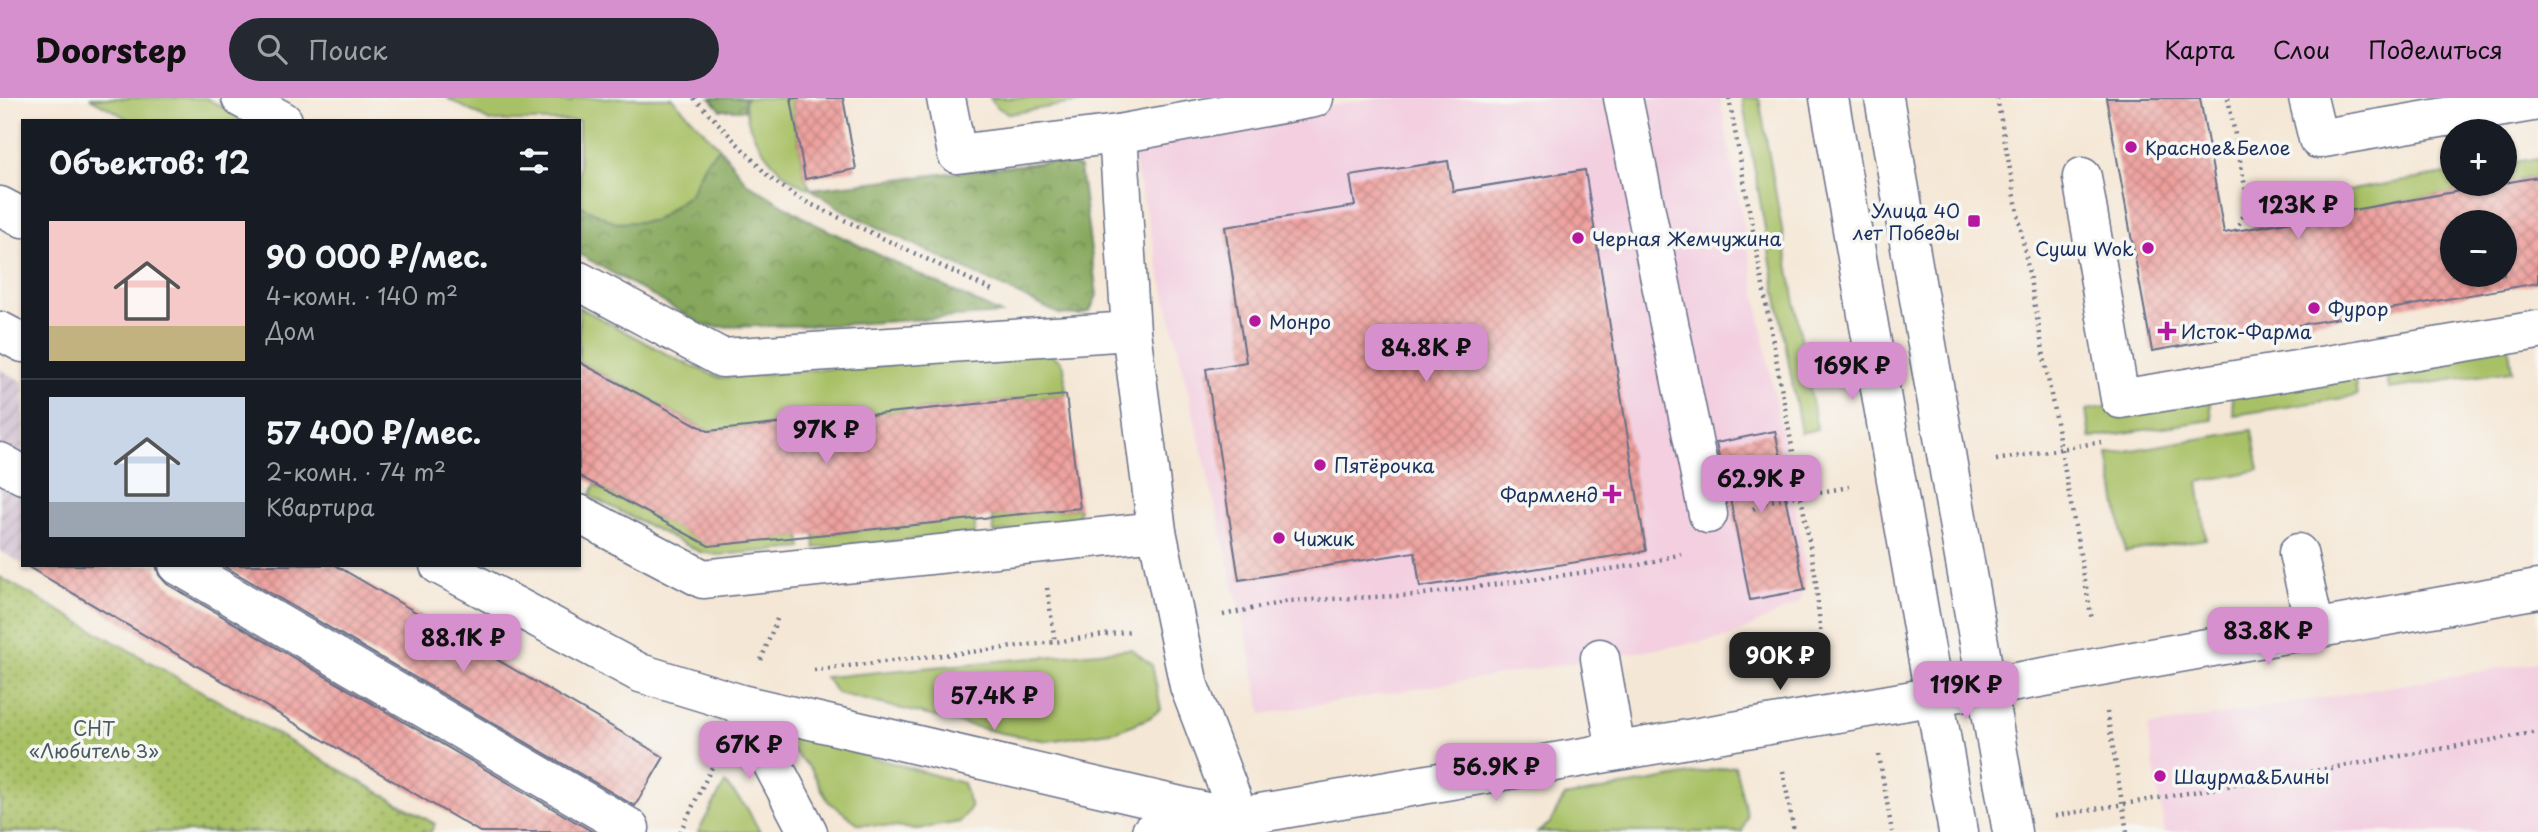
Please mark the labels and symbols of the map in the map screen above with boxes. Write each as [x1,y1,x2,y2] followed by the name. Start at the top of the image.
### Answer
[2145,133,2290,161] place label: Красное&Белое
[2123,139,2139,155] marker: Красное&Белое
[2241,181,2355,241] pin: 123K ₽
[1852,196,1960,246] place label: Улица 40 лет Победы
[1966,213,1982,229] marker: Улица 40 лет Победы
[1592,224,1782,252] place label: Черная Жемчужина
[1570,230,1586,246] marker: Черная Жемчужина
[2035,234,2134,262] place label: Суши Wok
[2140,240,2156,256] marker: Суши Wok
[2328,294,2388,322] place label: Фурор
[2306,300,2322,316] marker: Фурор
[1269,307,1331,335] place label: Монро
[1247,313,1263,329] marker: Монро
[2181,317,2312,345] place label: Исток-Фарма
[2159,323,2175,339] marker: Исток-Фарма
[1361,324,1491,384] pin: 84.8K ₽
[1795,342,1909,402] pin: 169K ₽
[777,406,875,466] pin: 97K ₽
[1334,451,1435,479] place label: Пятёрочка
[1696,456,1826,515] pin: 62.9K ₽
[1312,457,1328,473] marker: Пятёрочка
[1500,480,1598,508] place label: Фармленд
[1604,486,1620,502] marker: Фармленд
[1293,524,1355,552] place label: Чижик
[1271,530,1287,546] marker: Чижик
[2203,608,2333,667] pin: 83.8K ₽
[398,614,528,674] pin: 88.1K ₽
[1731,632,1829,692] pin: 90K ₽
[1909,662,2023,721] pin: 119K ₽
[929,672,1059,732] pin: 57.4K ₽
[29,714,159,764] park label: СНТ «Любитель 3»
[700,722,798,781] pin: 67K ₽
[1431,744,1561,803] pin: 56.9K ₽
[2174,762,2330,790] place label: Шаурма&Блины
[2152,768,2168,784] marker: Шаурма&Блины

